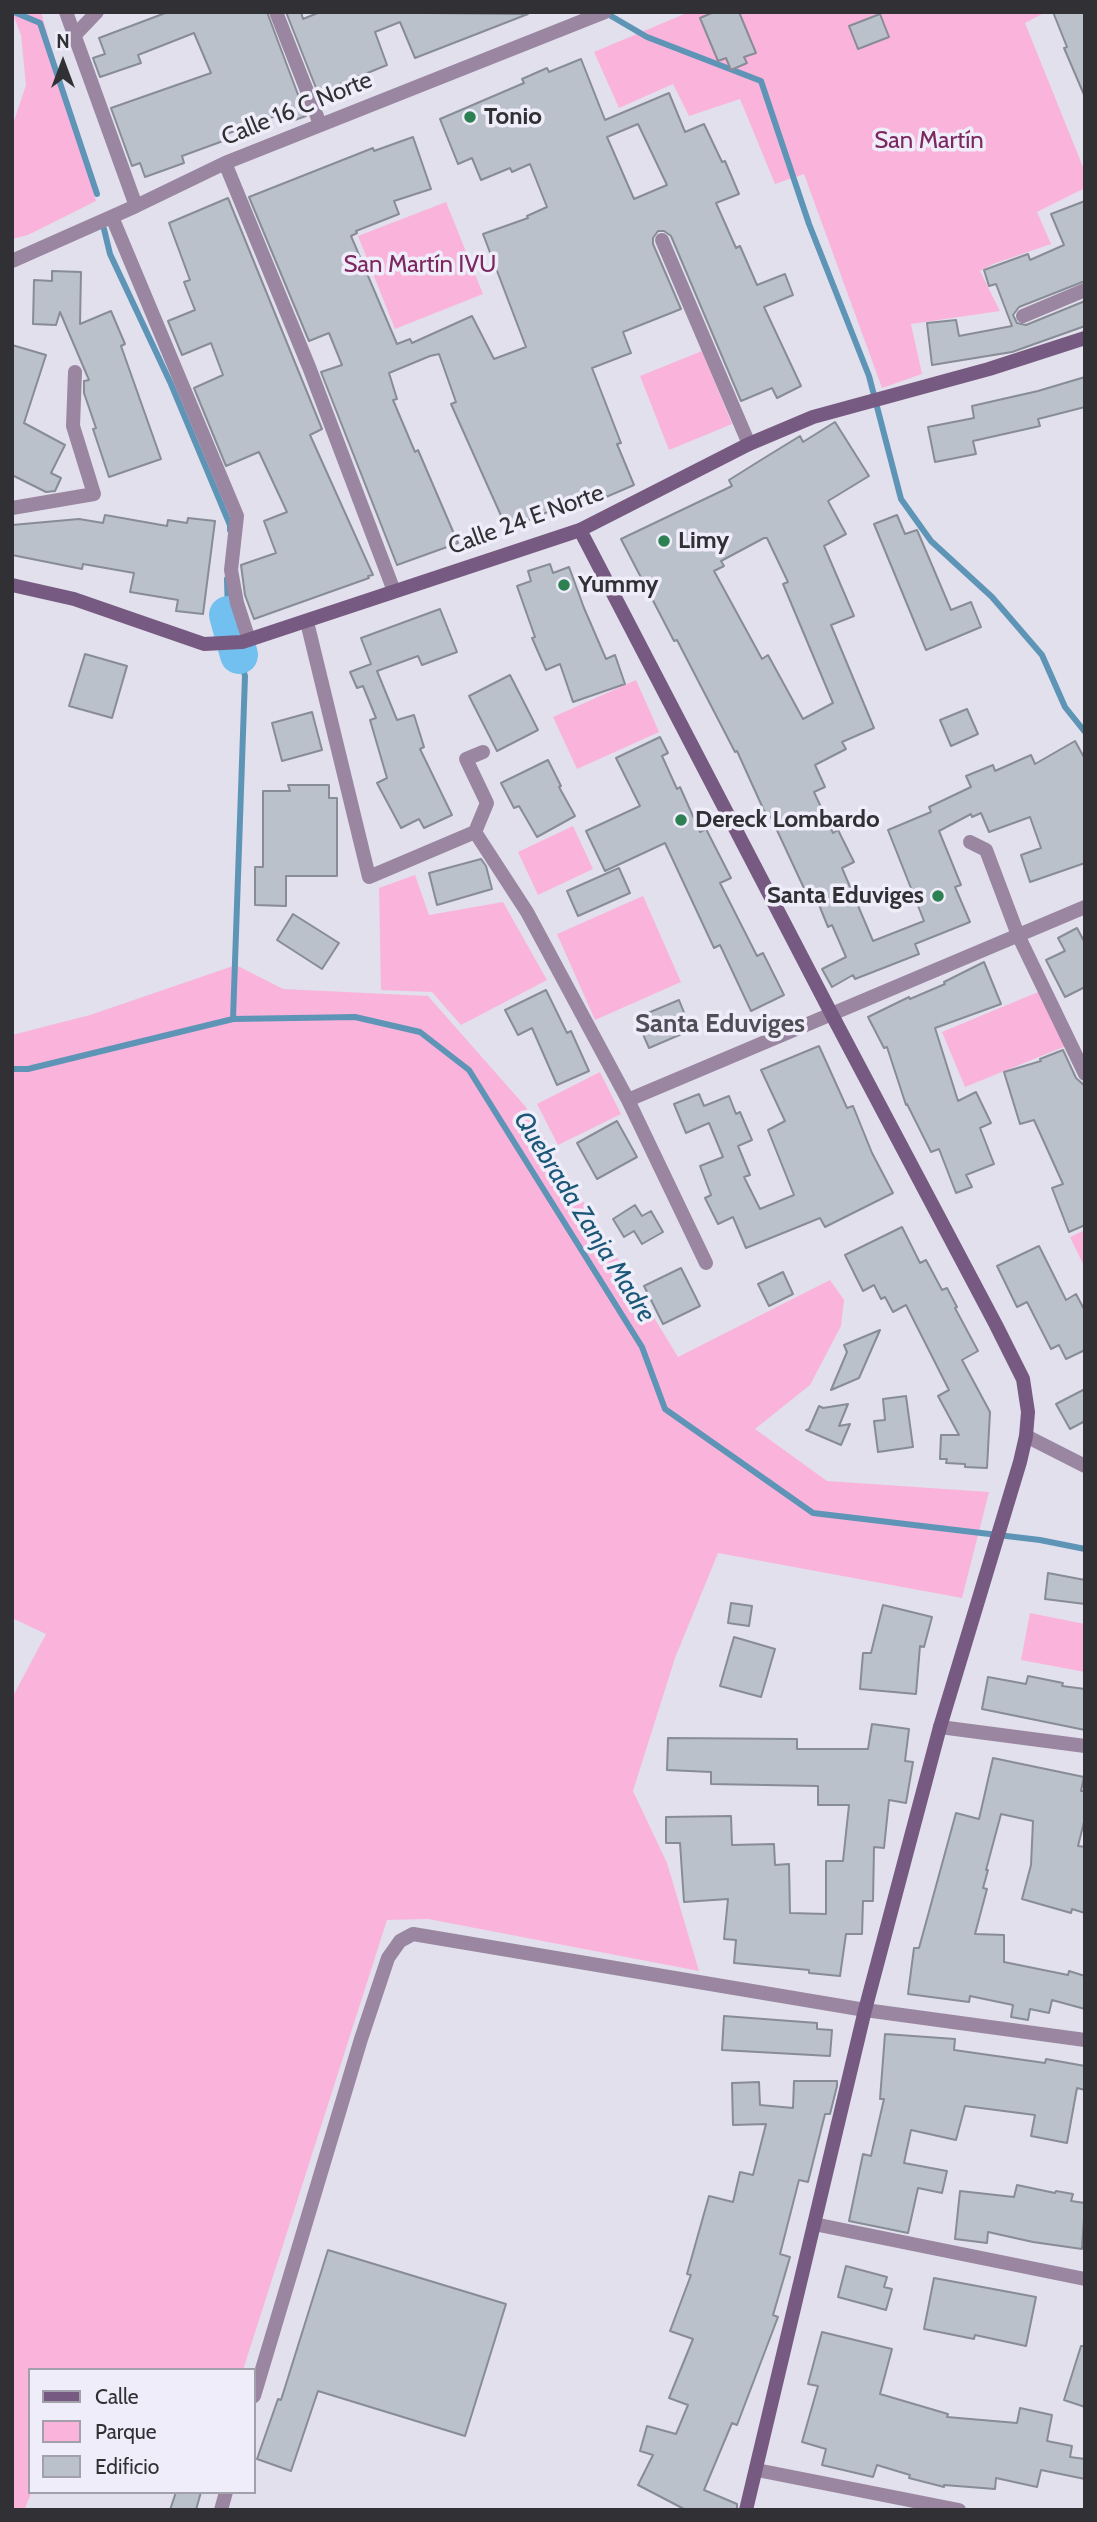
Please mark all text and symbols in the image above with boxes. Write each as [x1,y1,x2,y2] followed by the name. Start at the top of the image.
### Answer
[28,28,98,98] north arrow
[56,30,70,53] text: N
[217,66,377,152] street label: Calle 16 C Norte
[484,103,542,131] place label: Tonio
[462,109,478,125] marker: Tonio
[874,127,984,155] park label: San Martín
[344,251,496,279] park label: San Martín IVU
[444,479,608,561] street label: Calle 24 E Norte
[678,527,729,555] place label: Limy
[656,533,672,549] marker: Limy
[578,571,658,599] place label: Yummy
[556,577,572,593] marker: Yummy
[695,806,880,834] place label: Dereck Lombardo
[673,812,689,828] marker: Dereck Lombardo
[767,882,924,910] place label: Santa Eduviges
[930,888,946,904] marker: Santa Eduviges
[635,1008,805,1040] district label: Santa Eduviges
[506,1106,662,1328] water label: Quebrada Zanja Madre
[28,2368,256,2494] legend
[95,2384,139,2409] text: Calle
[95,2419,157,2444] text: Parque
[95,2454,159,2479] text: Edificio

